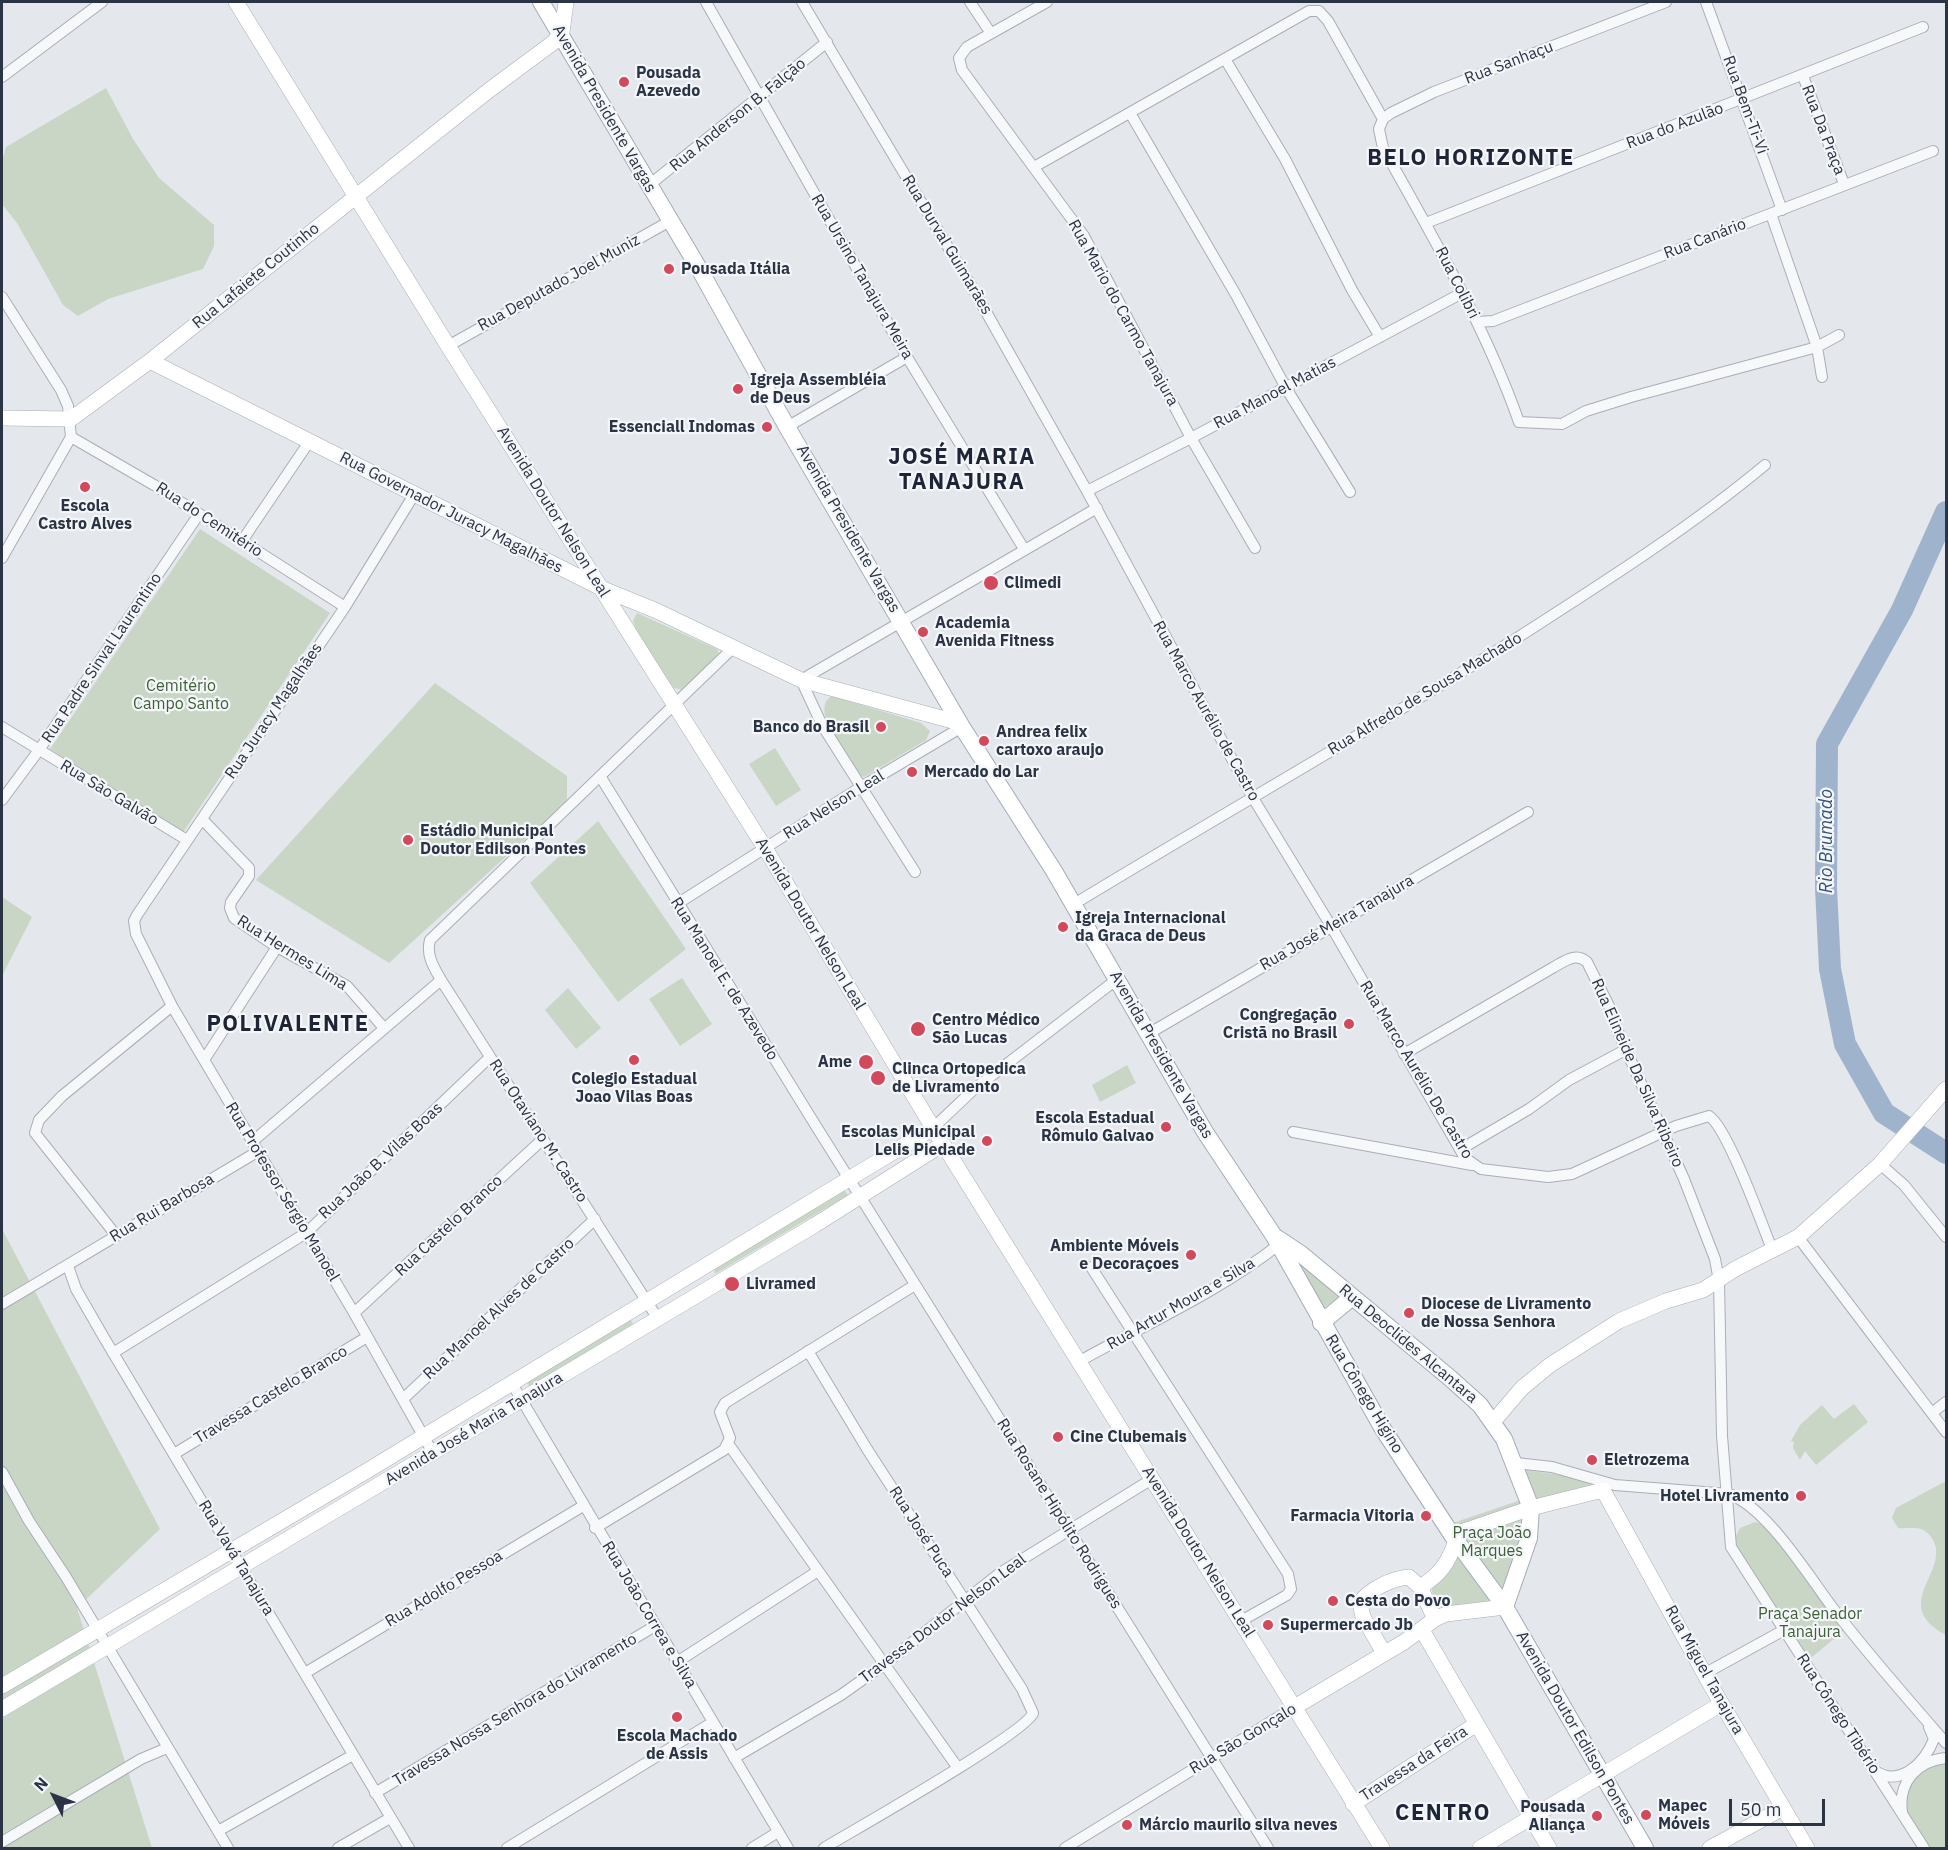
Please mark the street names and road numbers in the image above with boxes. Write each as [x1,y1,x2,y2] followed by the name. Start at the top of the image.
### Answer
[548,22,660,196] street label: Avenida Presidente Vargas
[1462,37,1556,89] street label: Rua Sanhaçu
[1718,53,1772,157] street label: Rua Bem-Ti-Vi
[666,54,810,176] street label: Rua Anderson B. Falção
[1797,82,1849,178] street label: Rua Da Praça
[1624,99,1726,153] street label: Rua do Azulão
[898,172,996,318] street label: Rua Durval Guimarães
[807,191,917,363] street label: Rua Ursino Tanajura Meira
[1661,215,1749,263] street label: Rua Canário
[1064,216,1182,410] street label: Rua Mario do Carmo Tanajura
[189,219,323,333] street label: Rua Lafaiete Coutinho
[475,230,643,336] street label: Rua Deputado Joel Muniz
[1431,244,1483,322] street label: Rua Colibri
[1211,353,1339,433] street label: Rua Manoel Matias
[492,423,614,601] street label: Avenida Doutor Nelson Leal
[792,442,904,616] street label: Avenida Presidente Vargas
[336,448,566,578] street label: Rua Governador Juracy Magalhães
[152,478,266,562] street label: Rua do Cemitério
[38,569,166,747] street label: Rua Padre Sinval Laurentino
[1148,618,1264,804] street label: Rua Marco Aurélio de Castro
[1325,628,1525,760] street label: Rua Alfredo de Sousa Machado
[221,639,327,783] street label: Rua Juracy Magalhães
[56,756,162,830] street label: Rua São Galvão
[780,766,888,844] street label: Rua Nelson Leal
[751,834,869,1014] street label: Avenida Doutor Nelson Leal
[1257,871,1417,975] street label: Rua José Meira Tanajura
[666,894,782,1064] street label: Rua Manoel E. de Azevedo
[233,911,351,995] street label: Rua Hermes Lima
[1105,968,1217,1142] street label: Avenida Presidente Vargas
[1587,976,1687,1170] street label: Rua Elineide Da Silva Ribeiro
[1355,977,1477,1163] street label: Rua Marco Aurélio De Castro
[484,1056,592,1206] street label: Rua Otaviano M. Castro
[221,1099,343,1285] street label: Rua Professor Sérgio Manoel
[315,1099,447,1223] street label: Rua João B. Vilas Boas
[106,1169,218,1247] street label: Rua Rui Barbosa
[391,1171,507,1281] street label: Rua Castelo Branco
[420,1234,578,1384] street label: Rua Manoel Alves de Castro
[1104,1254,1258,1354] street label: Rua Artur Moura e Silva
[1335,1280,1481,1408] street label: Rua Deoclides Alcantara
[1321,1331,1407,1457] street label: Rua Cônego Higino
[191,1342,351,1448] street label: Travessa Castelo Branco
[382,1368,566,1490] street label: Avenida José Maria Tanajura
[992,1415,1126,1613] street label: Rua Rosane Hipólito Rodrigues
[1137,1463,1259,1641] street label: Avenida Doutor Nelson Leal
[884,1483,958,1581] street label: Rua José Puca
[194,1497,278,1619] street label: Rua Vavá Tanajura
[597,1538,701,1692] street label: Rua João Correa e Silva
[382,1546,506,1632] street label: Rua Adolfo Pessoa
[856,1550,1030,1688] street label: Travessa Doutor Nelson Leal
[1661,1602,1747,1738] street label: Rua Miguel Tanajura
[1512,1628,1638,1828] street label: Avenida Doutor Edilson Pontes
[390,1629,640,1791] street label: Travessa Nossa Senhora do Livramento
[1792,1650,1884,1778] street label: Rua Cônego Tibério
[1186,1700,1300,1778] street label: Rua São Gonçalo
[1357,1722,1471,1806] street label: Travessa da Feira

